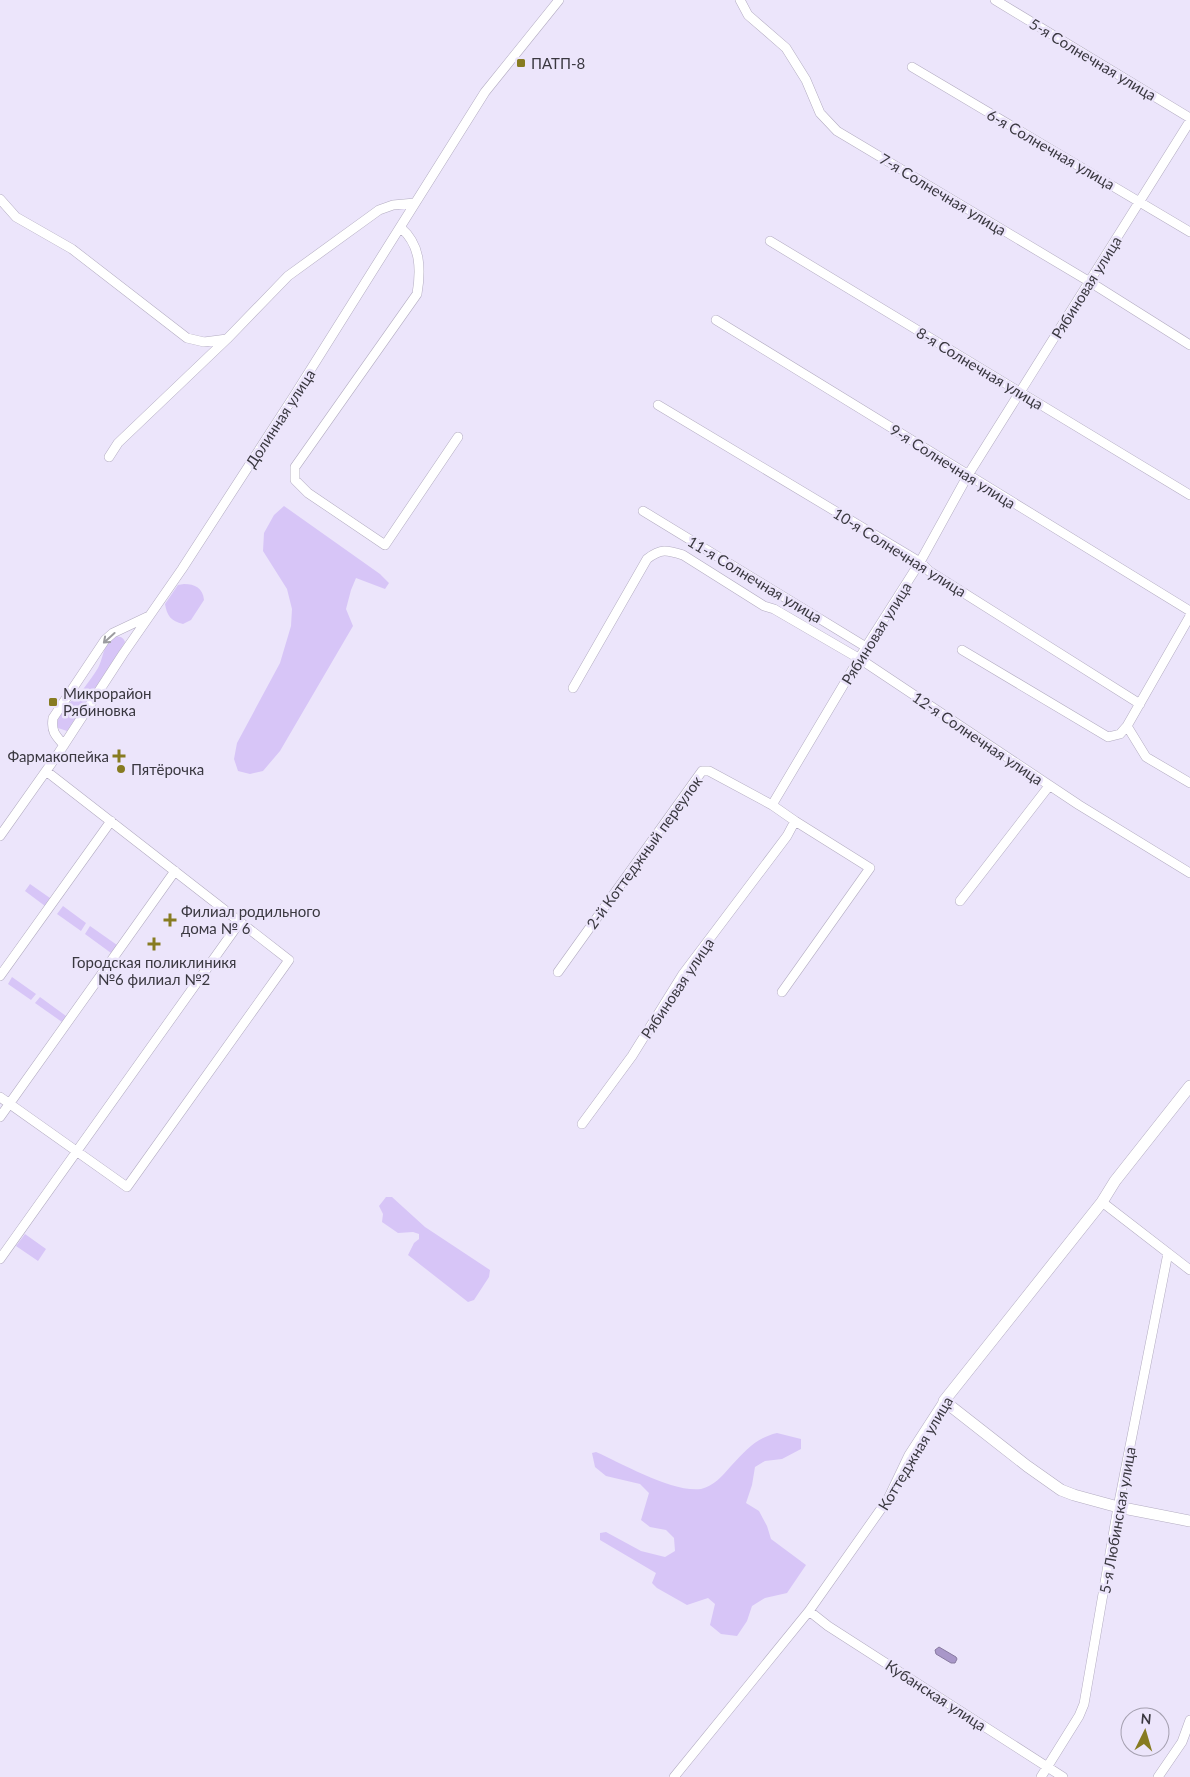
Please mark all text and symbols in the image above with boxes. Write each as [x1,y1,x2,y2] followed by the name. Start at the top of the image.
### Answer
[1026,14,1160,104] street label: 5-я Солнечная улица
[531,54,585,72] place label: ПАТП-8
[515,57,527,69] marker: ПАТП-8
[984,105,1118,193] street label: 6-я Солнечная улица
[876,149,1010,239] street label: 7-я Солнечная улица
[1047,232,1125,342] street label: Рябиновая улица
[913,323,1047,413] street label: 8-я Солнечная улица
[242,365,318,471] street label: Долинная улица
[887,420,1019,512] street label: 9-я Солнечная улица
[830,504,970,600] street label: 10-я Солнечная улица
[685,532,825,626] street label: 11-я Солнечная улица
[837,578,915,688] street label: Рябиновая улица
[102,632,115,644] one-way arrow
[63,684,152,719] place label: Микрорайон Рябиновка
[909,688,1047,788] street label: 12-я Солнечная улица
[47,696,59,708] marker: Микрорайон Рябиновка
[7,747,109,765] place label: Фармакопейка
[113,750,125,762] marker: Фармакопейка
[131,760,204,778] place label: Пятёрочка
[115,763,127,775] marker: Пятёрочка
[582,772,706,932] street label: 2-й Коттеджный переулок
[181,902,321,937] place label: Филиал родильного дома № 6
[163,913,177,927] marker: Филиал родильного дома № 6
[637,934,717,1042] street label: Рябиновая улица
[147,937,161,951] marker: Городская поликлиникя №6 филиал №2
[72,953,236,988] place label: Городская поликлиникя №6 филиал №2
[874,1393,956,1513] street label: Коттеджная улица
[1095,1445,1139,1595] street label: 5-я Любинская улица
[882,1656,990,1734] street label: Кубанская улица
[1120,1707,1170,1757] north arrow
[1140,1710,1152,1727] text: N

